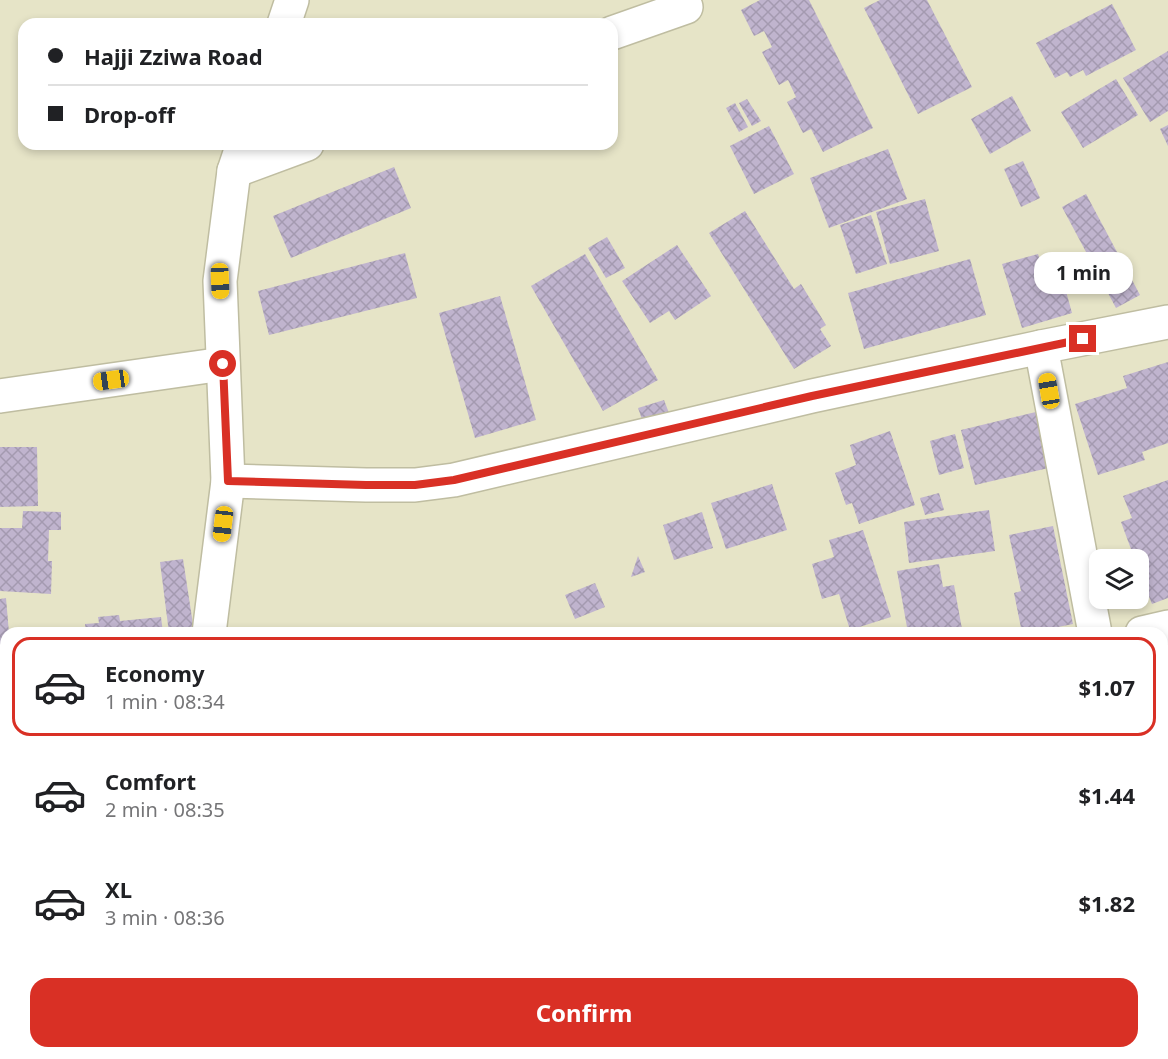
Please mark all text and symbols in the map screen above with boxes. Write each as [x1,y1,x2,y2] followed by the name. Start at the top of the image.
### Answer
[84,41,263,71] text: Hajji Zziwa Road
[84,99,175,129] text: Drop-off
[1034,252,1132,294] callout: 1 min
[1056,259,1111,286] text: 1 min
[210,263,230,299] car
[1069,325,1096,352] route end
[209,350,236,377] route start
[92,369,130,391] car
[1037,372,1061,410] car
[212,505,234,543] car
[1089,549,1149,609] map controls
[1089,549,1149,609] button: layers
[105,658,204,688] text: Economy
[33,660,87,714] icon: car
[1078,672,1135,702] text: $1.07
[105,688,225,715] text: 1 min · 08:34
[105,766,196,796] text: Comfort
[33,768,87,822] icon: car
[1078,780,1135,810] text: $1.44
[105,796,225,823] text: 2 min · 08:35
[105,874,132,904] text: XL
[33,876,87,930] icon: car
[1078,888,1135,918] text: $1.82
[105,904,225,931] text: 3 min · 08:36
[30,978,1138,1047] button: Confirm

